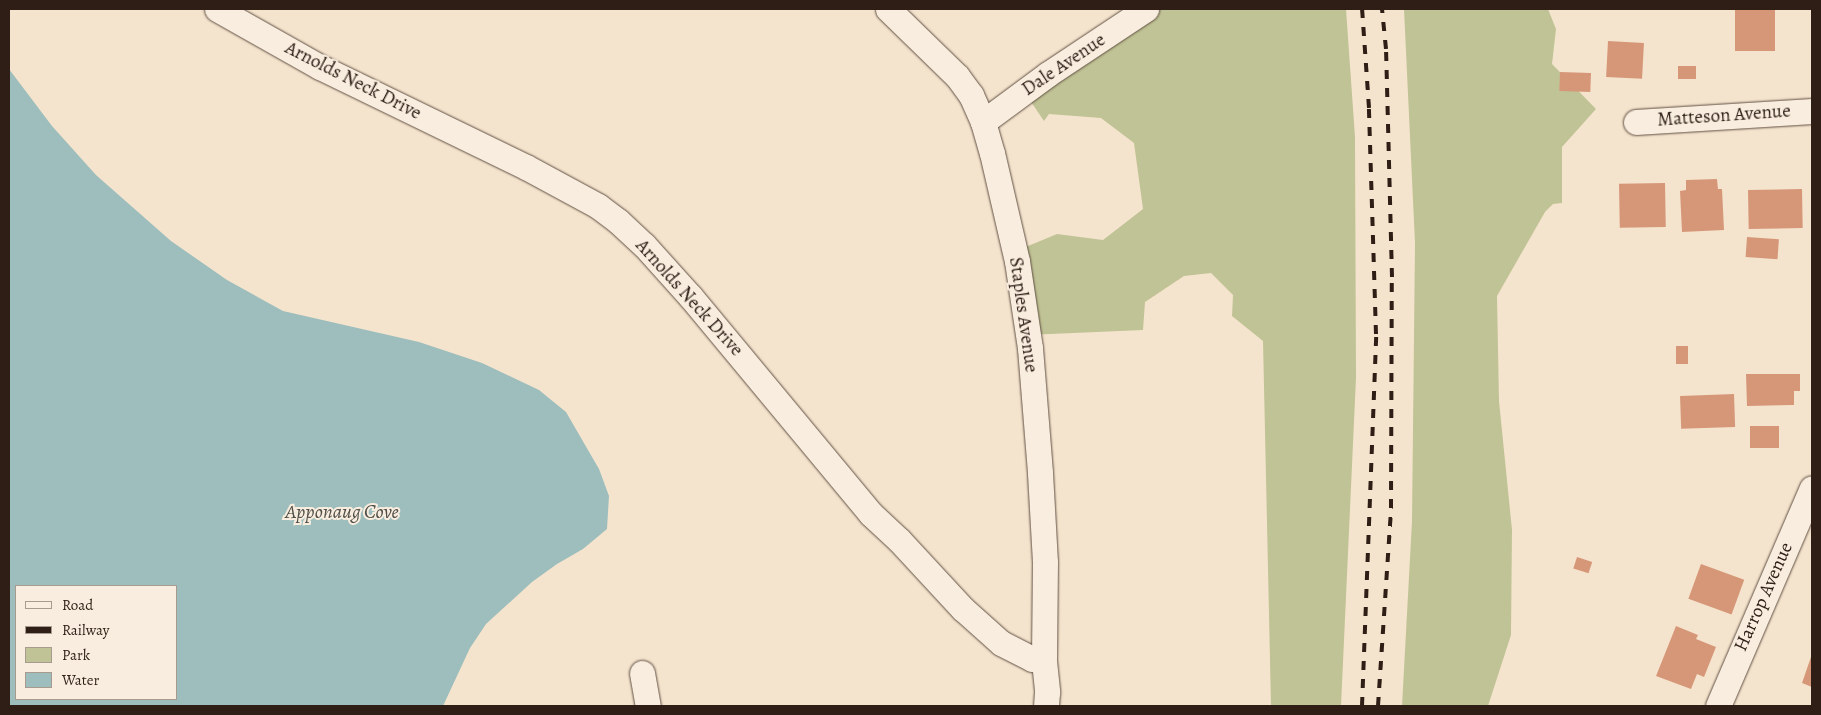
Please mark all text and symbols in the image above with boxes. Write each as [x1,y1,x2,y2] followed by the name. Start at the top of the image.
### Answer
[1018,29,1110,101] street label: Dale Avenue
[281,37,425,125] street label: Arnolds Neck Drive
[1657,100,1791,132] street label: Matteson Avenue
[630,235,748,361] street label: Arnolds Neck Drive
[1004,256,1042,374] street label: Staples Avenue
[285,499,399,523] water label: Apponaug Cove
[1730,539,1798,655] street label: Harrop Avenue
[15,585,178,700] legend
[62,595,93,615] text: Road
[62,620,109,640] text: Railway
[62,645,90,665] text: Park
[62,670,99,690] text: Water

